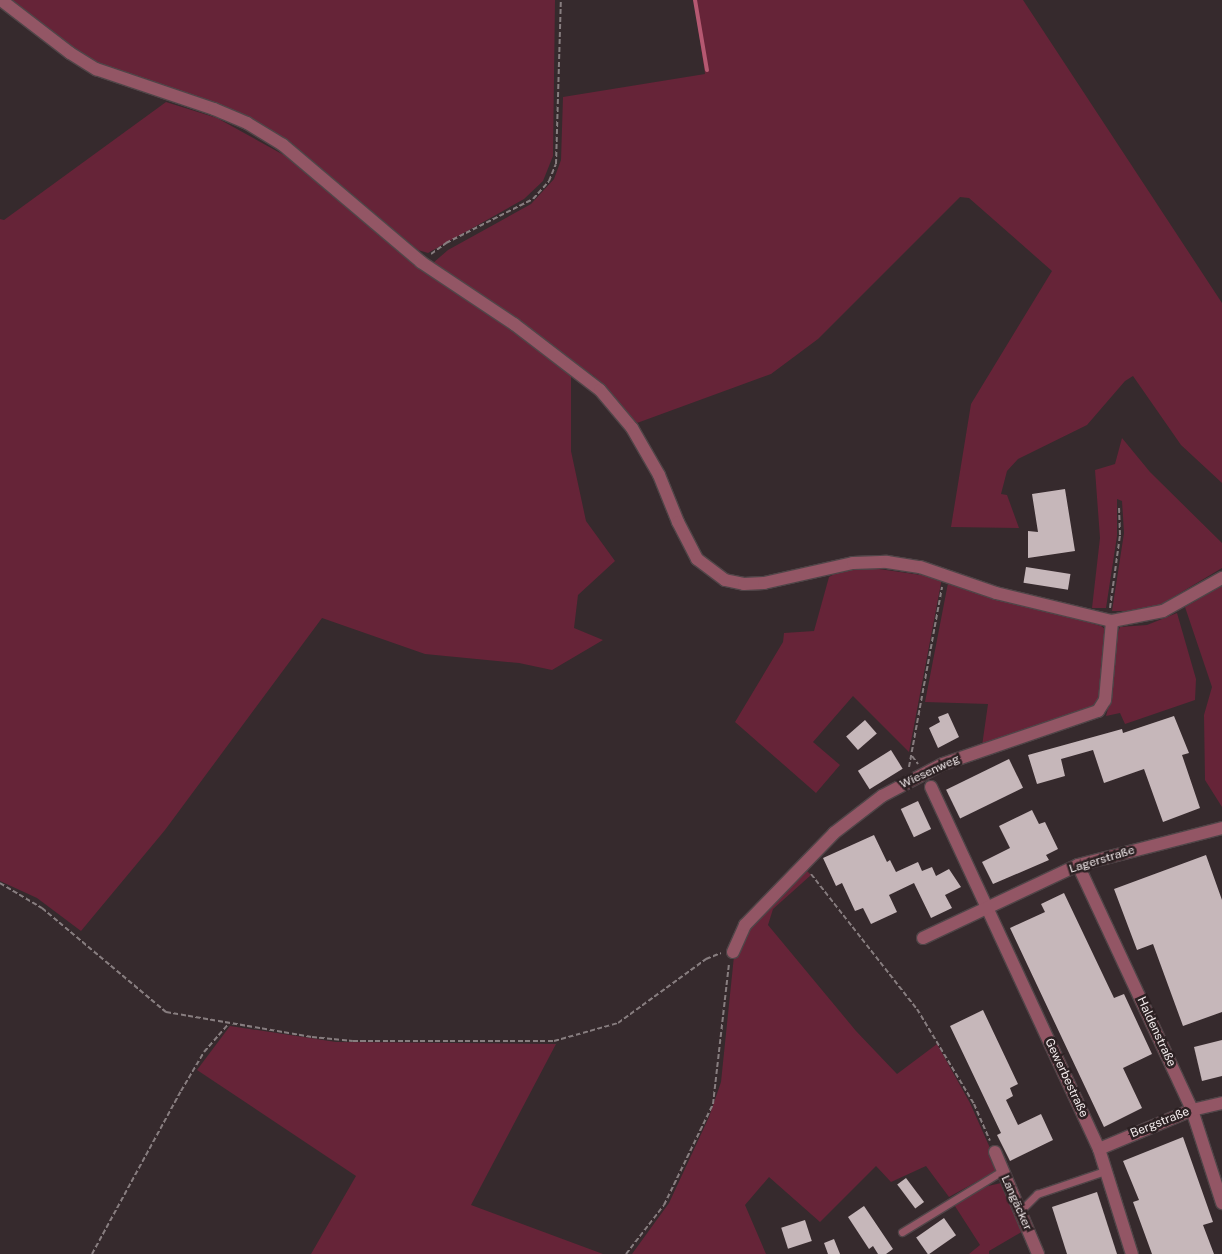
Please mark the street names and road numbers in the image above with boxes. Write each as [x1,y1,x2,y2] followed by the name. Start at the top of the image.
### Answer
[898,752,962,792] street label: Wiesenweg
[1068,843,1136,877] street label: Lagerstraße
[1134,995,1178,1069] street label: Haldenstraße
[1041,1036,1091,1120] street label: Gewerbestraße
[1128,1105,1192,1141] street label: Bergstraße
[998,1173,1034,1233] street label: Langäcker

